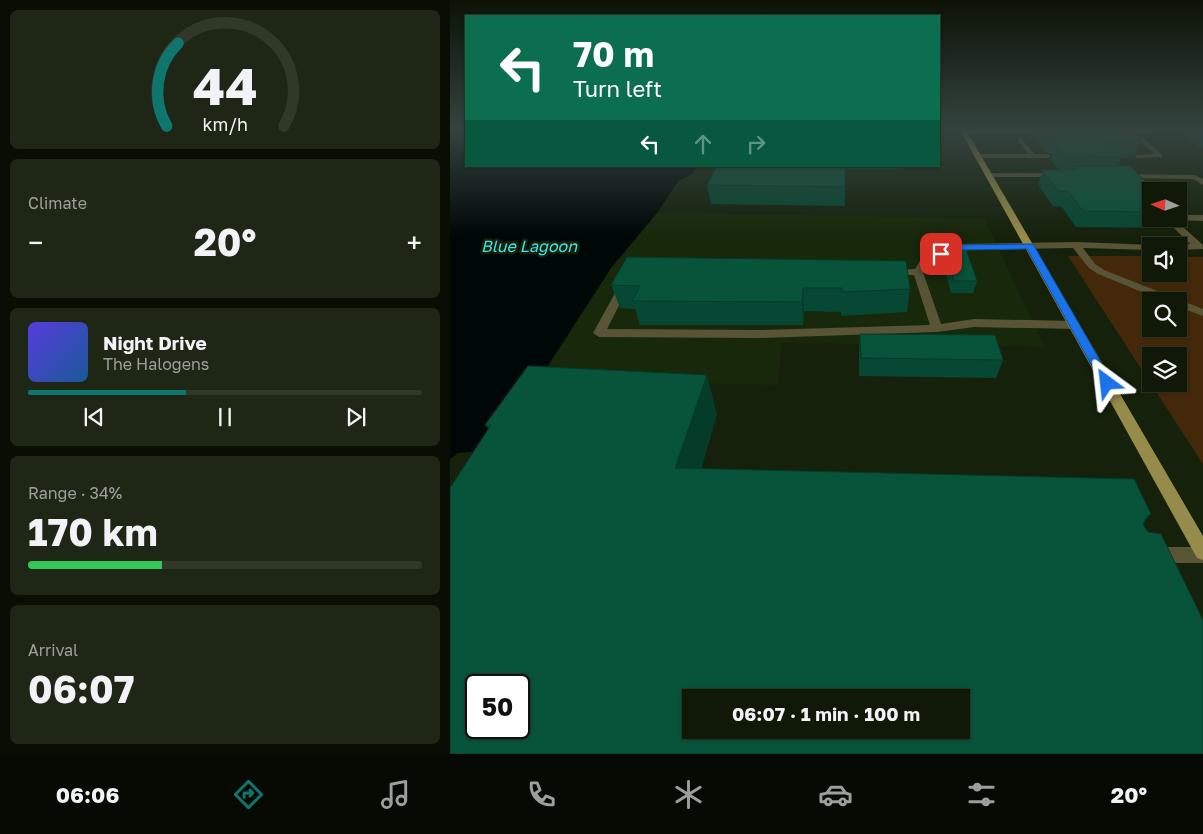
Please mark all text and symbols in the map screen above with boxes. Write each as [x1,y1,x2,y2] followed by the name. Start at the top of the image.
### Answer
[573,33,654,75] text: 70 m
[490,35,555,100] icon: left
[192,54,258,116] text: 44
[573,75,662,102] text: Turn left
[202,113,248,135] text: km/h
[636,130,664,158] icon: left
[689,130,717,158] icon: ahead
[742,130,770,158] icon: right
[1142,182,1188,228] north arrow
[1142,182,1187,392] map controls
[28,193,87,213] text: Climate
[194,219,256,264] text: 20°
[28,226,43,259] text: −
[407,226,422,259] text: +
[920,233,962,275] pin
[481,236,578,256] water label: Blue Lagoon
[1142,237,1187,282] button: sound
[927,240,955,268] icon: arrive
[1142,292,1187,337] button: search
[103,331,207,354] text: Night Drive
[1142,347,1187,392] button: layers
[103,354,209,374] text: The Halogens
[1080,356,1132,408] position arrow
[80,403,108,431] icon: previous
[211,403,239,431] icon: pause
[342,403,370,431] icon: next
[28,483,122,503] text: Range · 34%
[28,509,158,554] text: 170 km
[28,640,78,660] text: Arrival
[28,666,134,711] text: 06:07
[465,674,530,739] speed limit sign: 50
[732,702,920,725] text: 06:07 · 1 min · 100 m
[231,777,266,812] icon: directions
[378,777,413,812] icon: music
[524,777,559,812] icon: phone
[671,777,706,812] icon: climate
[818,777,853,812] icon: car
[964,777,999,812] icon: filters
[56,781,119,808] text: 06:06
[1111,781,1147,808] text: 20°

